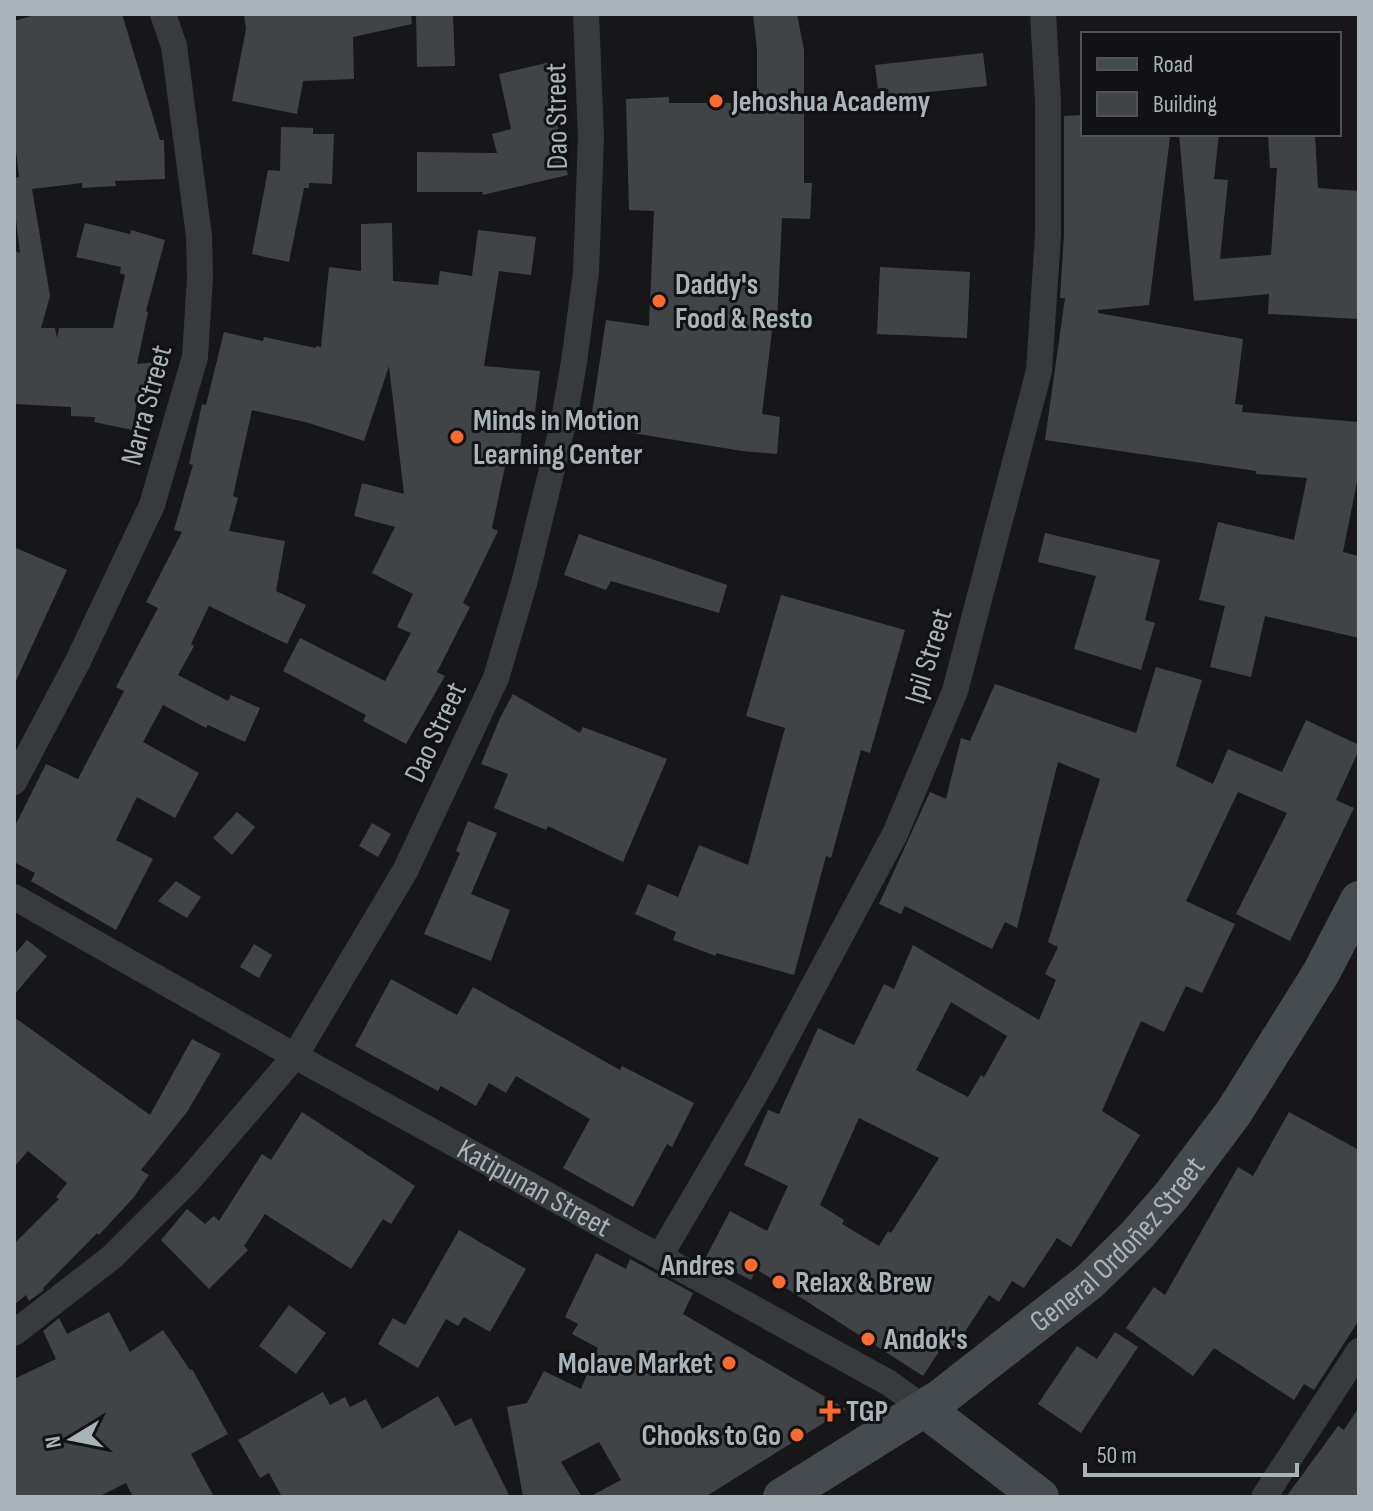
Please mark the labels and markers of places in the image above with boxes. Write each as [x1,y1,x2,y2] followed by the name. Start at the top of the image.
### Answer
[731,84,931,120] place label: Jehoshua Academy
[707,92,725,110] marker: Jehoshua Academy
[675,267,813,337] place label: Daddy's Food & Resto
[650,292,668,310] marker: Daddy's Food & Resto
[473,403,642,473] place label: Minds in Motion Learning Center
[448,428,466,446] marker: Minds in Motion Learning Center
[660,1248,735,1284] place label: Andres
[742,1256,760,1274] marker: Andres
[795,1265,932,1301] place label: Relax & Brew
[770,1273,788,1291] marker: Relax & Brew
[883,1322,968,1358] place label: Andok's
[859,1330,877,1348] marker: Andok's
[558,1346,713,1382] place label: Molave Market
[720,1354,738,1372] marker: Molave Market
[846,1394,888,1430] place label: TGP
[821,1402,839,1420] marker: TGP
[641,1418,781,1454] place label: Chooks to Go
[788,1426,806,1444] marker: Chooks to Go

